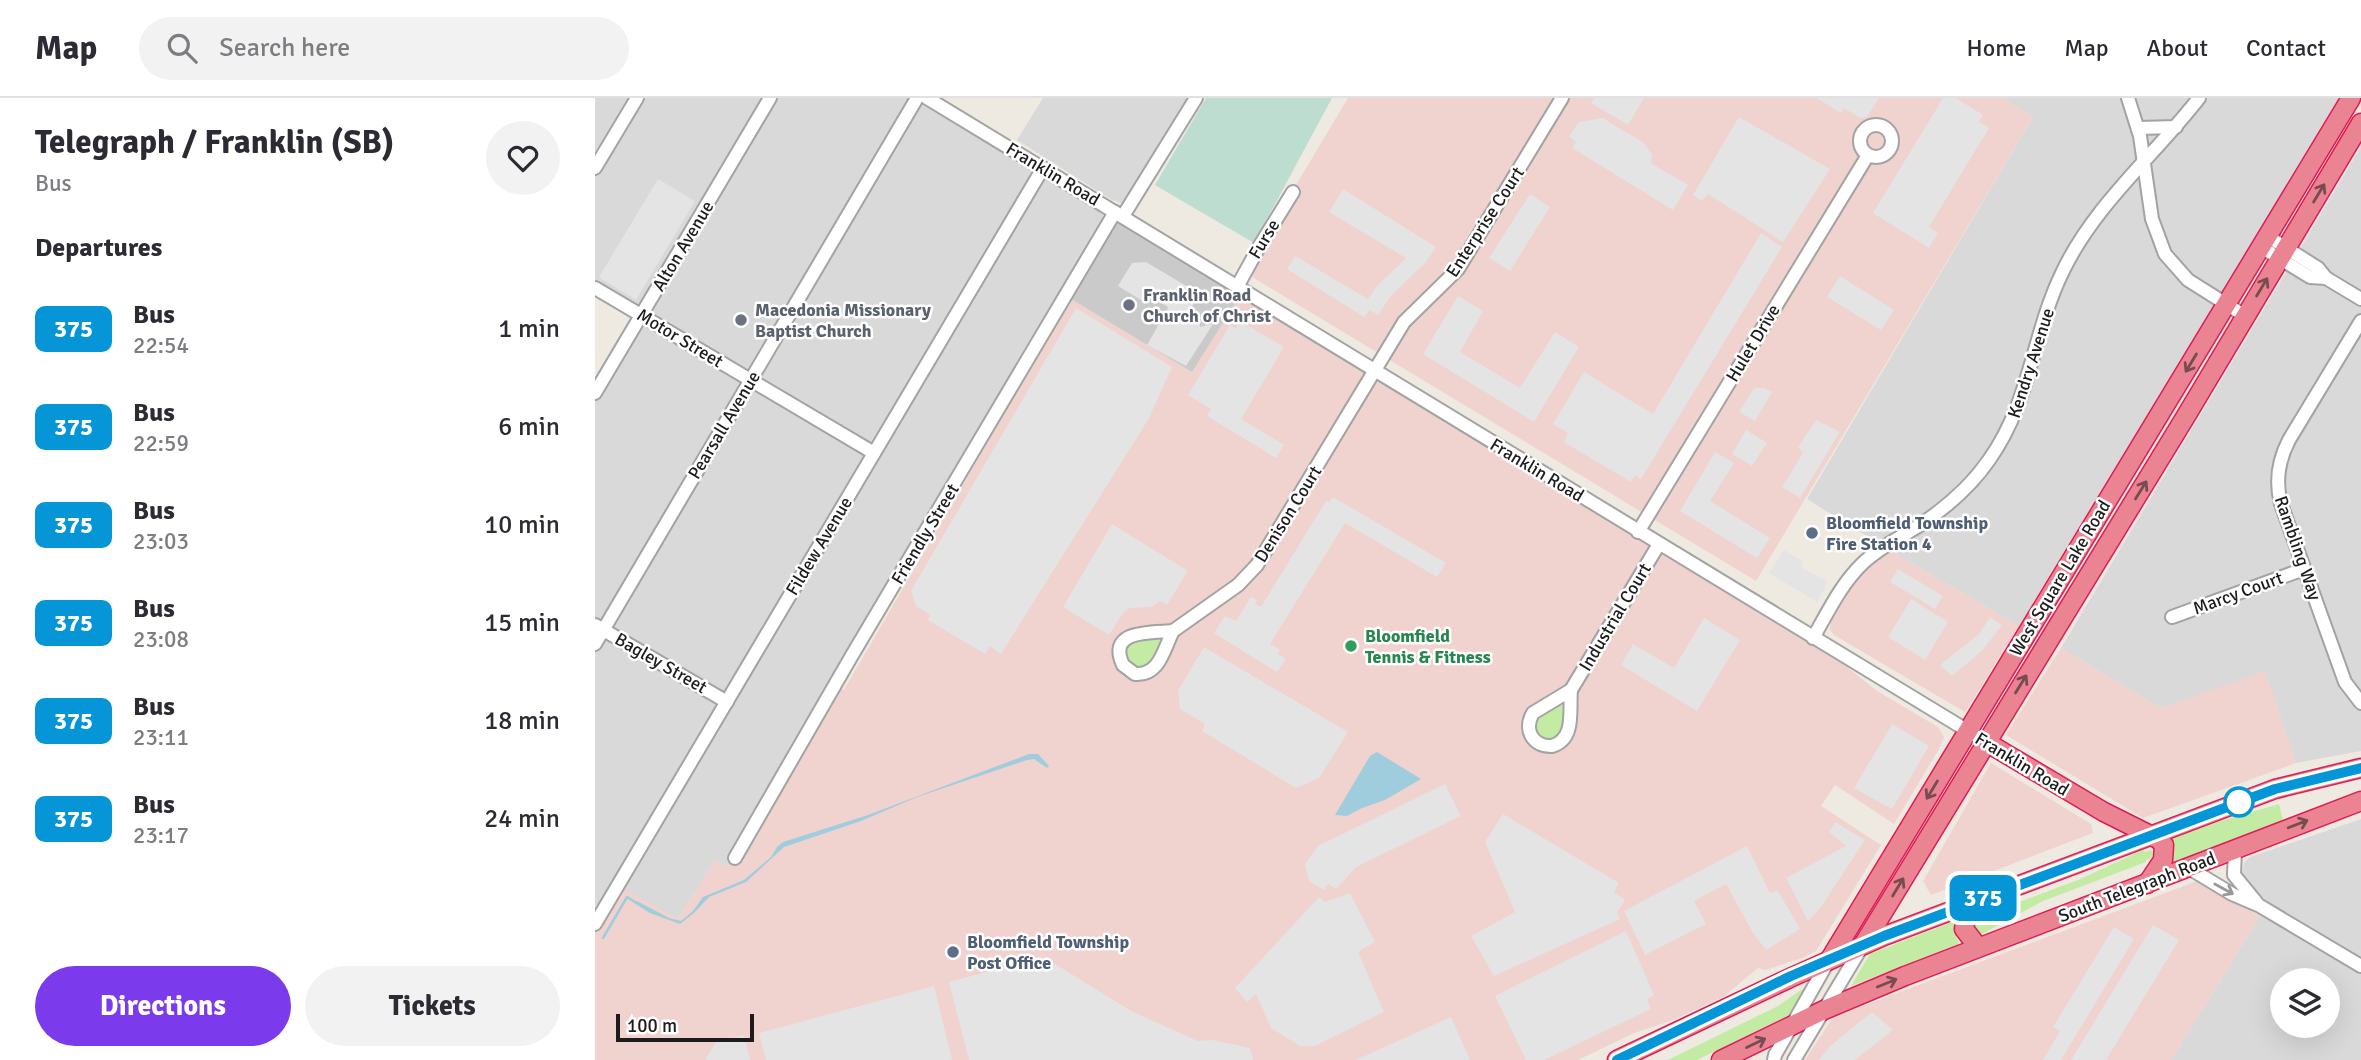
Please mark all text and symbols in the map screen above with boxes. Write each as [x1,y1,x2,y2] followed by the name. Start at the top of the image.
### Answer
[139,17,629,80] search box
[35,28,97,69] text: Map
[163,29,201,67] icon: search
[219,32,350,64] text: Search here
[1966,33,2026,63] text: Home
[2064,33,2109,63] text: Map
[2147,33,2208,63] text: About
[2246,33,2326,63] text: Contact
[486,121,560,195] button: heart
[35,122,394,163] text: Telegraph / Franklin (SB)
[1002,137,1104,211] street label: Franklin Road
[1441,163,1529,281] street label: Enterprise Court
[35,169,72,198] text: Bus
[2312,183,2326,203] one-way arrow
[647,197,719,295] street label: Alton Avenue
[1244,215,1284,263] street label: Furse
[35,232,162,264] text: Departures
[2255,278,2269,298] one-way arrow
[1143,284,1271,327] place label: Franklin Road Church of Christ
[1121,297,1137,313] marker: Franklin Road Church of Christ
[133,299,175,331] text: Bus
[755,299,931,342] place label: Macedonia Missionary Baptist Church
[1721,300,1785,386] street label: Hulet Drive
[633,304,727,372] street label: Motor Street
[2003,305,2059,421] street label: Kendry Avenue
[733,312,749,328] marker: Macedonia Missionary Baptist Church
[498,313,560,345] text: 1 min
[54,314,93,344] text: 375
[133,331,189,360] text: 22:54
[2184,352,2198,372] one-way arrow
[683,367,765,483] street label: Pearsall Avenue
[133,397,175,429] text: Bus
[498,411,560,443] text: 6 min
[54,412,93,442] text: 375
[133,429,189,458] text: 22:59
[1486,433,1588,507] street label: Franklin Road
[1250,462,1326,566] street label: Denison Court
[886,480,964,588] street label: Friendly Street
[2134,481,2148,501] one-way arrow
[781,493,857,599] street label: Fildew Avenue
[2270,493,2326,604] street label: Rambling Way
[133,495,175,527] text: Bus
[2005,496,2115,660] street label: West Square Lake Road
[484,509,560,541] text: 10 min
[54,510,93,540] text: 375
[1826,512,1988,555] place label: Bloomfield Township Fire Station 4
[1804,525,1820,541] marker: Bloomfield Township Fire Station 4
[133,527,189,556] text: 23:03
[1574,559,1656,675] street label: Industrial Court
[2190,567,2286,619] street label: Marcy Court
[133,593,175,625] text: Bus
[484,607,560,639] text: 15 min
[54,608,93,638] text: 375
[133,625,189,654] text: 23:08
[1365,625,1491,668] place label: Bloomfield Tennis & Fitness
[611,628,711,698] street label: Bagley Street
[1343,638,1359,654] marker: Bloomfield Tennis & Fitness
[2014,675,2029,694] one-way arrow
[133,691,175,723] text: Bus
[484,705,560,737] text: 18 min
[54,706,93,736] text: 375
[133,723,189,752] text: 23:11
[1971,727,2073,801] street label: Franklin Road
[1925,779,1939,799] one-way arrow
[2224,787,2254,817] unlabelled marker
[133,789,175,821] text: Bus
[484,803,560,835] text: 24 min
[54,804,93,834] text: 375
[2286,817,2308,830] one-way arrow
[133,821,189,850] text: 23:17
[2055,847,2219,927] street label: South Telegraph Road
[1943,875,2023,921] line badge: 375
[1891,877,1905,897] one-way arrow
[2213,882,2233,896] one-way arrow
[1964,883,2002,913] text: 375
[967,931,1129,974] place label: Bloomfield Township Post Office
[945,944,961,960] marker: Bloomfield Township Post Office
[35,966,291,1046] button: Directions
[305,966,560,1046] button: Tickets
[2270,968,2340,1038] map controls
[2270,968,2340,1038] button: layers
[1876,976,1897,989] one-way arrow
[616,1011,754,1043] scale bar
[627,1014,677,1038] text: 100 m
[1745,1036,1766,1049] one-way arrow

